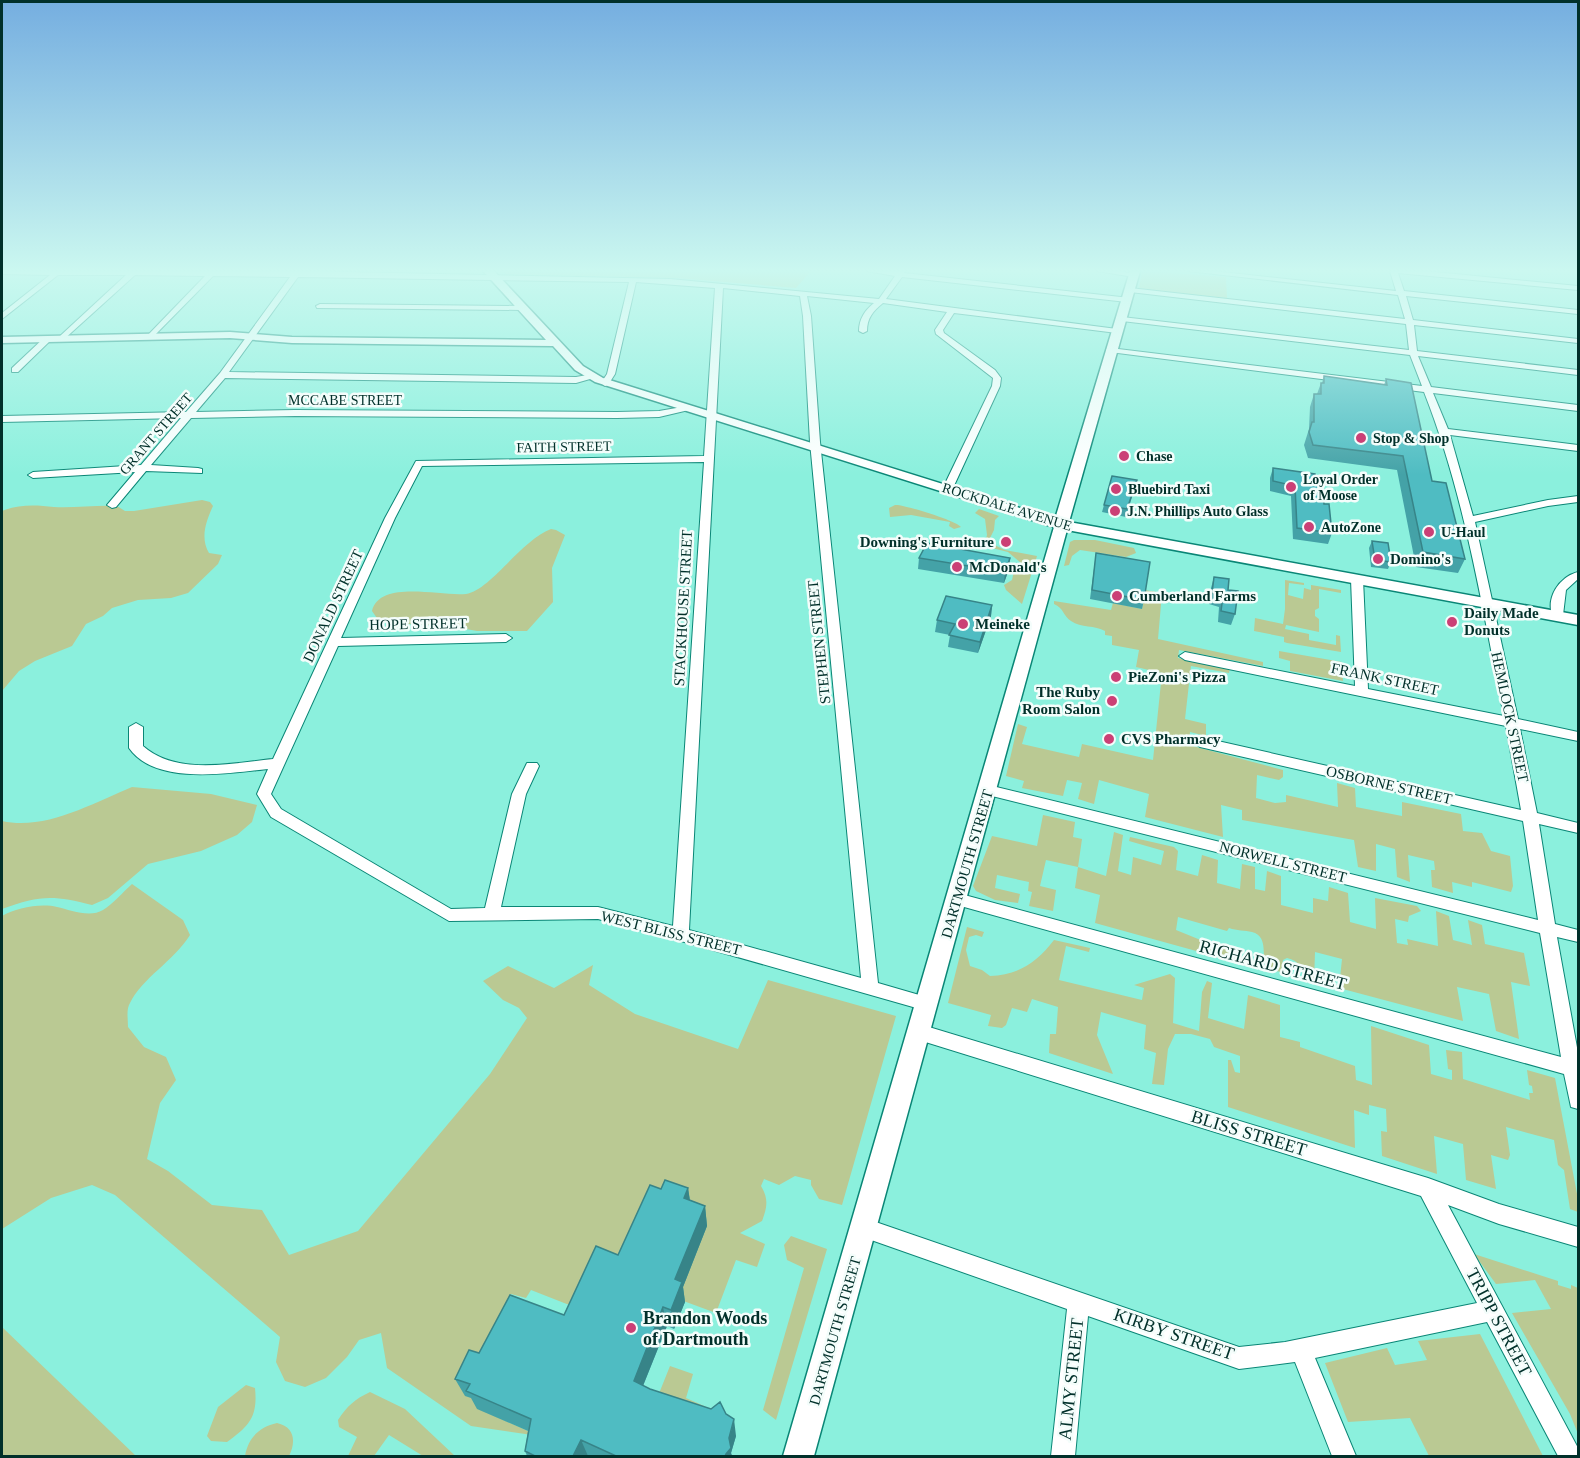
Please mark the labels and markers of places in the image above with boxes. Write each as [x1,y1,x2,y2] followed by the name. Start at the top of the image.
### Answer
[1354,431,1368,445] marker: Stop & Shop
[1373,431,1449,446] place label: Stop & Shop
[1117,449,1131,463] marker: Chase
[1136,449,1173,464] place label: Chase
[1303,472,1378,503] place label: Loyal Order of Moose
[1284,480,1298,494] marker: Loyal Order of Moose
[1109,482,1123,496] marker: Bluebird Taxi
[1128,482,1210,497] place label: Bluebird Taxi
[1108,504,1122,518] marker: J.N. Phillips Auto Glass
[1127,504,1269,519] place label: J.N. Phillips Auto Glass
[1302,520,1316,534] marker: AutoZone
[1321,520,1381,535] place label: AutoZone
[1422,525,1436,539] marker: U-Haul
[1441,525,1485,540] place label: U-Haul
[860,534,994,550] place label: Downing's Furniture
[999,535,1013,549] marker: Downing's Furniture
[1390,551,1451,567] place label: Domino's
[1371,552,1385,566] marker: Domino's
[969,559,1047,575] place label: McDonald's
[950,560,964,574] marker: McDonald's
[1129,588,1256,604] place label: Cumberland Farms
[1110,589,1124,603] marker: Cumberland Farms
[1464,605,1539,638] place label: Daily Made Donuts
[1445,615,1459,629] marker: Daily Made Donuts
[975,616,1030,632] place label: Meineke
[956,617,970,631] marker: Meineke
[1128,669,1226,685] place label: PieZoni's Pizza
[1109,670,1123,684] marker: PieZoni's Pizza
[1022,684,1101,717] place label: The Ruby Room Salon
[1105,694,1119,708] marker: The Ruby Room Salon
[1121,731,1221,747] place label: CVS Pharmacy
[1102,732,1116,746] marker: CVS Pharmacy
[643,1308,767,1349] place label: Brandon Woods of Dartmouth
[624,1321,638,1335] marker: Brandon Woods of Dartmouth

